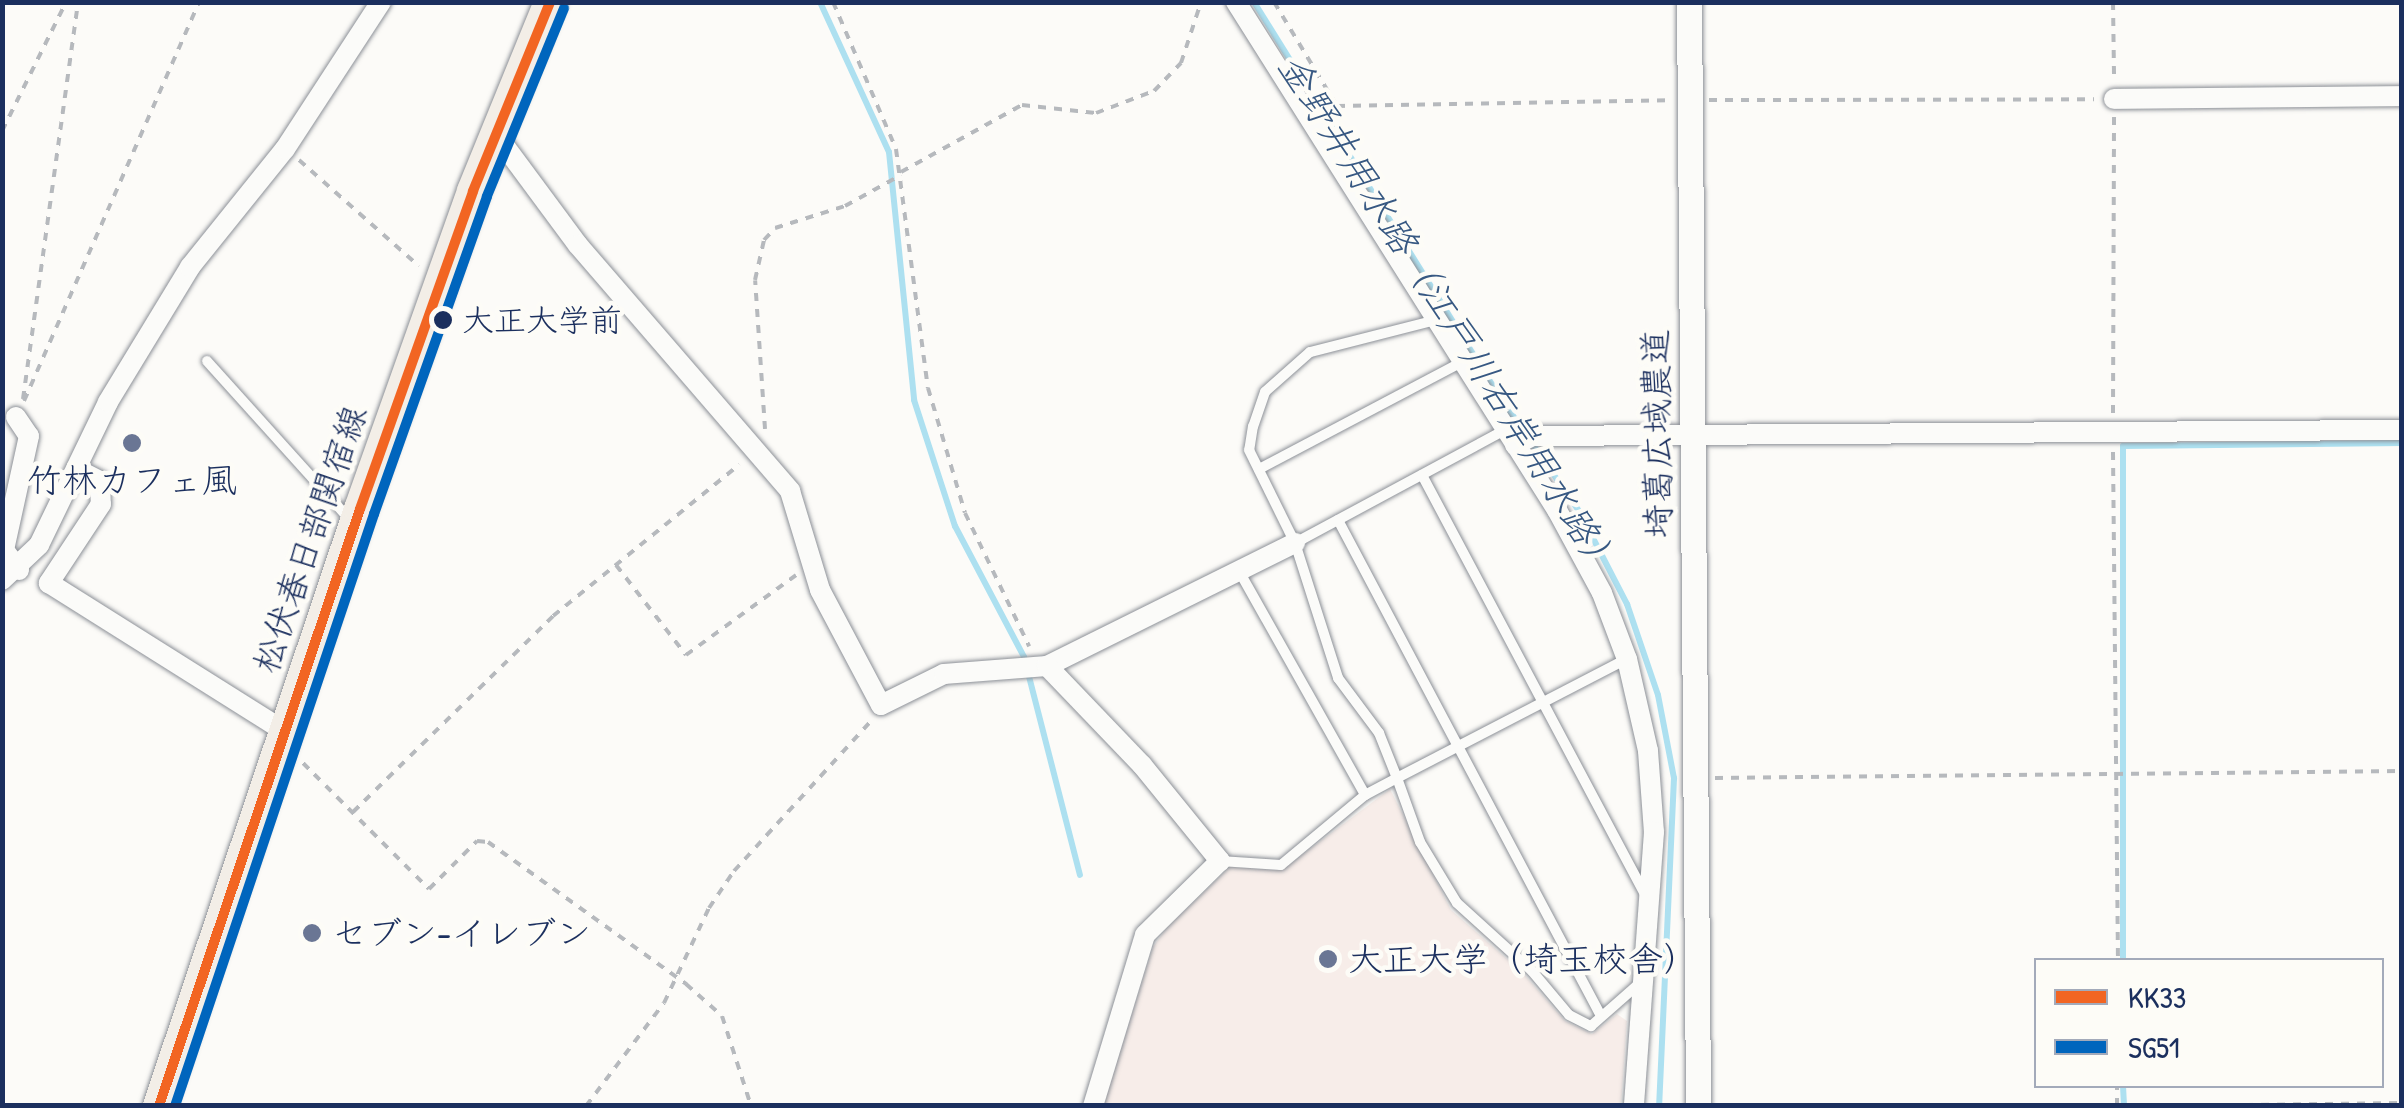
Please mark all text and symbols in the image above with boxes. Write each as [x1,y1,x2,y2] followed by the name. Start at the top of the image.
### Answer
[1269,45,1629,585] water label: 金野井用水路（江戸川右岸用水路）
[462,301,622,339] place label: 大正大学前
[433,310,453,330] marker: 大正大学前
[1634,329,1680,539] street label: 埼葛広域農道
[245,400,375,678] street label: 松伏春日部関宿線
[121,432,143,454] marker: 竹林カフェ風
[27,459,237,501] place label: 竹林カフェ風
[332,912,591,954] place label: セブン-イレブン
[301,922,323,944] marker: セブン-イレブン
[1348,938,1698,980] place label: 大正大学（埼玉校舎）
[1317,948,1339,970] marker: 大正大学（埼玉校舎）
[2034,958,2384,1088] legend
[2128,977,2186,1017] text: KK33
[2128,1027,2180,1067] text: SG51

